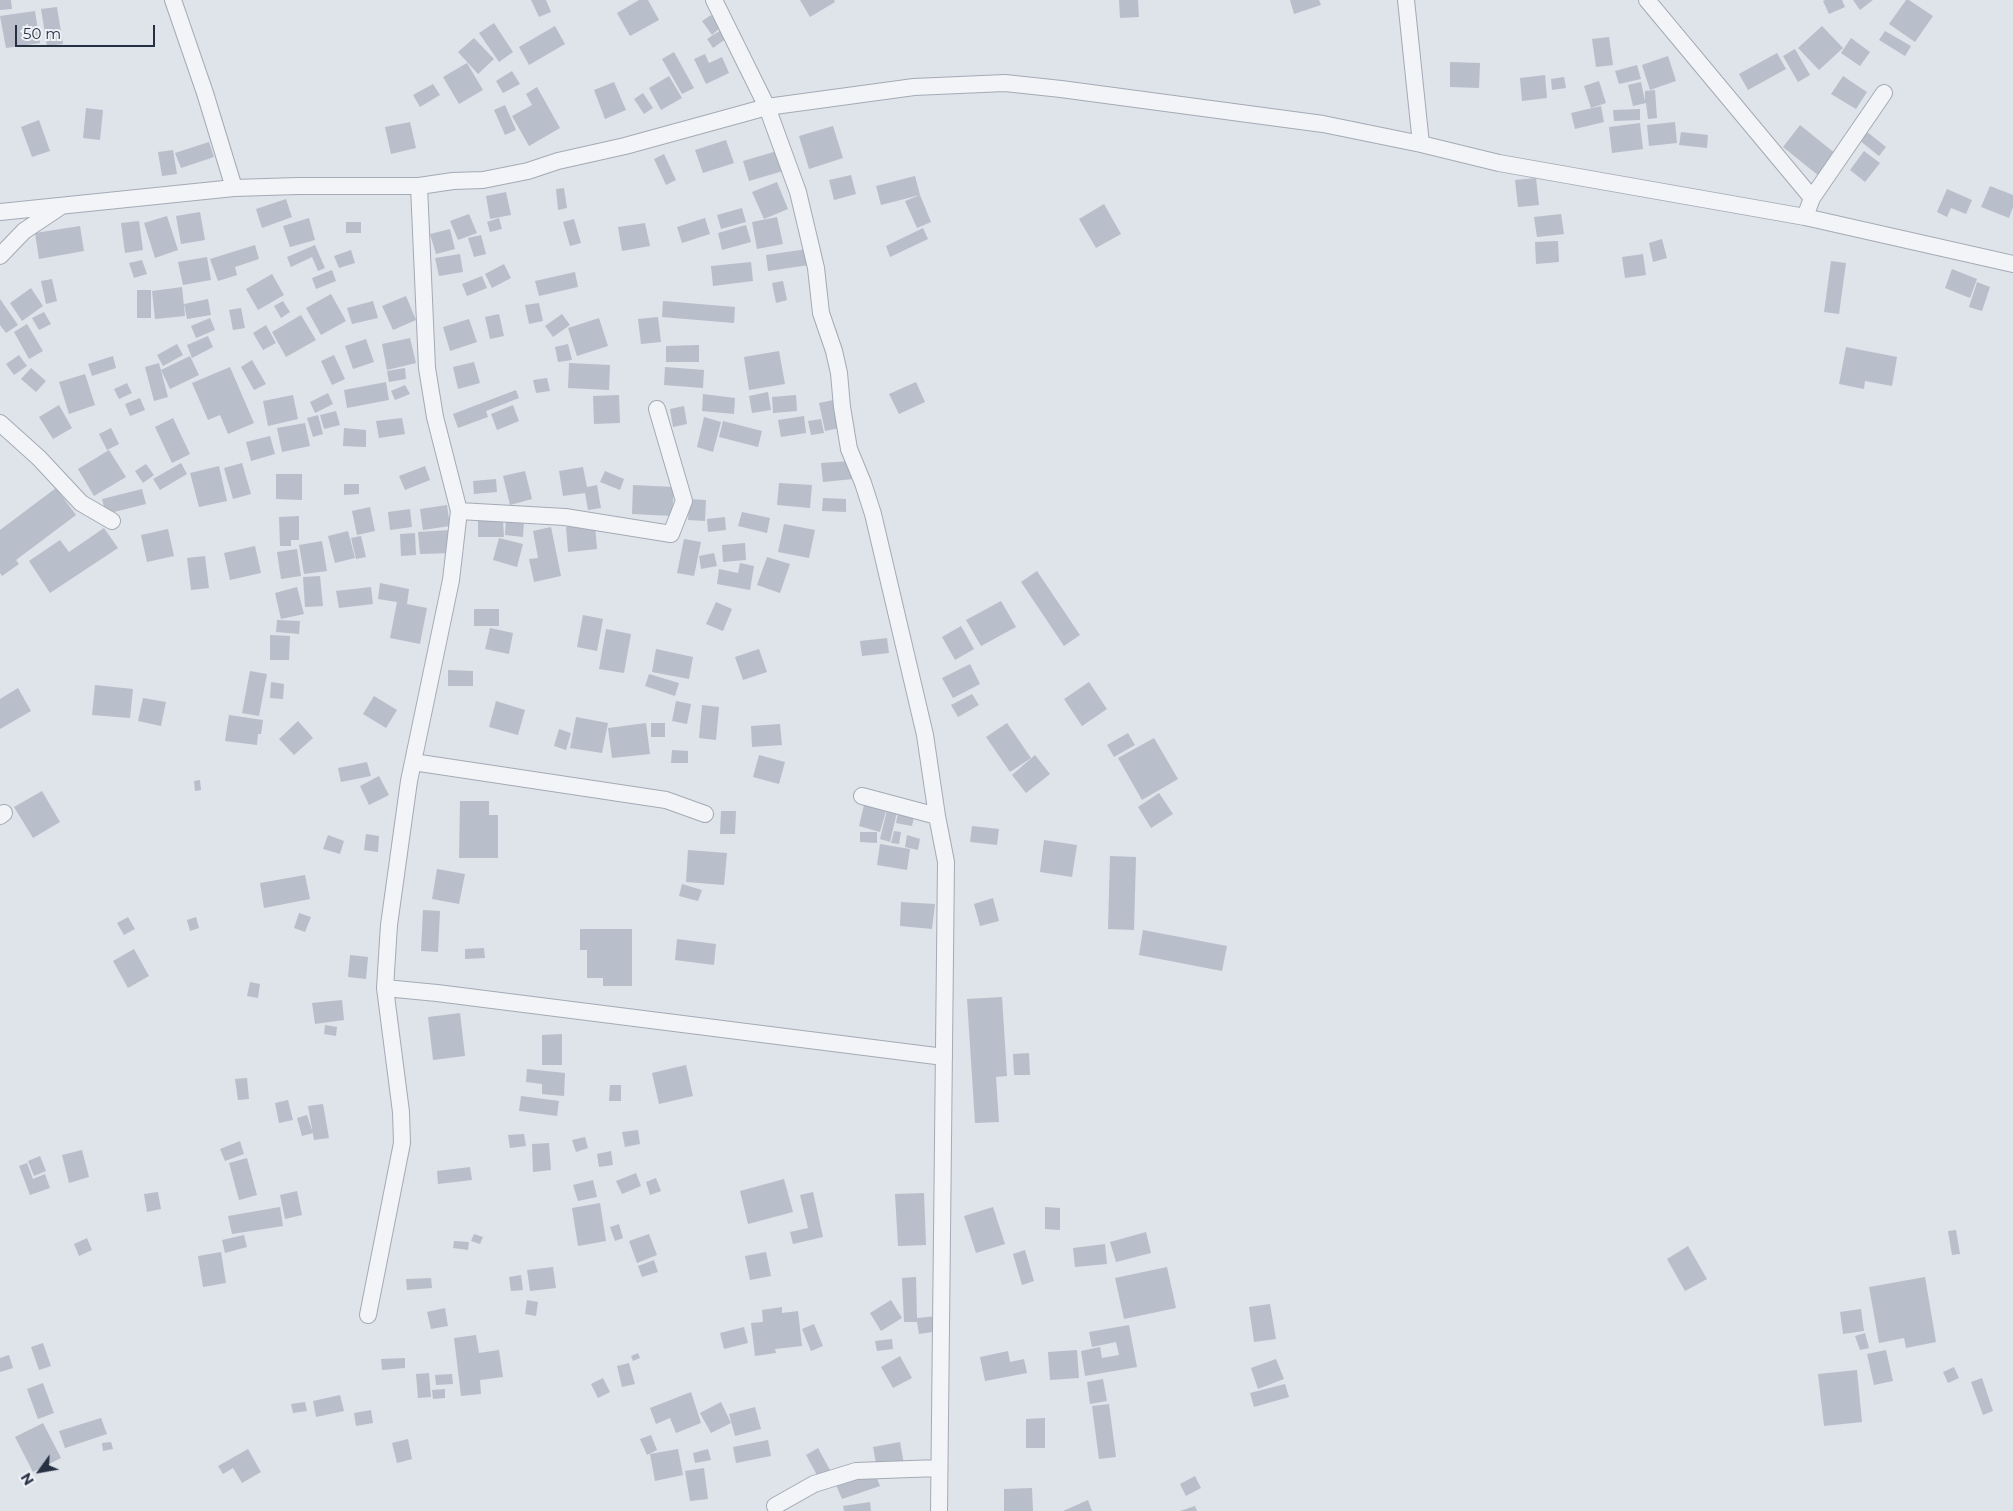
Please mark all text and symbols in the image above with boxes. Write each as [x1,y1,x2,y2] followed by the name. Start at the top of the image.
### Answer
[18,15,158,47] scale bar
[23,24,61,43] text: 50 m
[15,1446,65,1496] north arrow
[17,1469,38,1489] text: N

